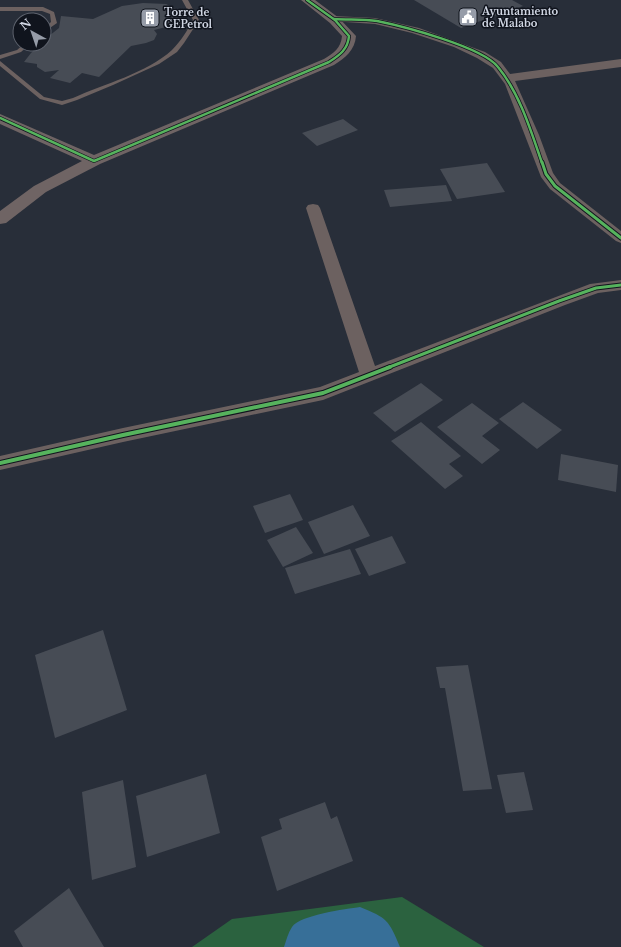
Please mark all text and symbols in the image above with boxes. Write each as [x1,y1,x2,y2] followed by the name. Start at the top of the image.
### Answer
[481,5,558,30] place label: Ayuntamiento de Malabo
[164,6,213,31] place label: Torre de GEPetrol
[457,6,479,28] public building icon: Ayuntamiento de Malabo
[139,7,161,29] building icon: Torre de GEPetrol
[12,12,52,52] north arrow
[17,15,35,33] text: N

